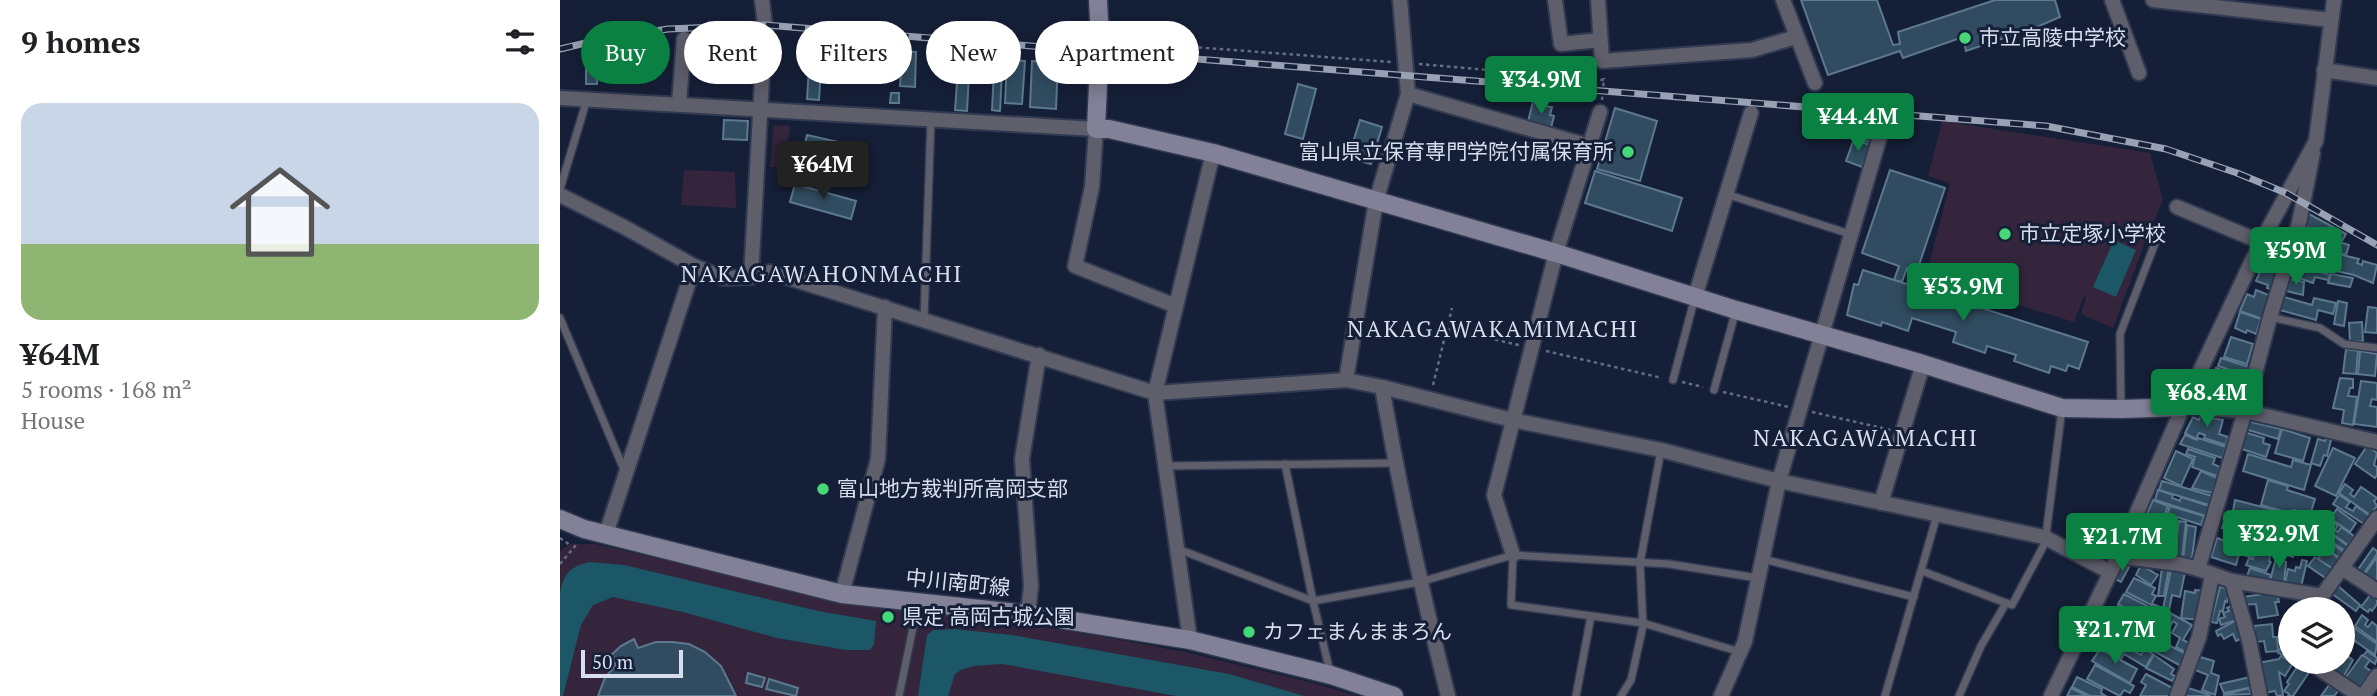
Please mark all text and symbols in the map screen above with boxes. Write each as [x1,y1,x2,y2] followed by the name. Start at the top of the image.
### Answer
[581,21,670,84] chip: Buy
[684,21,782,84] chip: Rent
[796,21,912,84] chip: Filters
[926,21,1021,84] chip: New
[1035,21,1199,84] chip: Apartment
[21,22,140,62] text: 9 homes
[501,23,539,61] icon: filters
[1979,23,2126,51] place label: 市立高陵中学校
[1957,30,1973,46] marker: 市立高陵中学校
[1484,57,1598,116] pin: ¥34.9M
[1501,63,1581,94] text: ¥34.9M
[1801,94,1915,153] pin: ¥44.4M
[1818,100,1898,131] text: ¥44.4M
[1299,137,1614,165] place label: 富山県立保育専門学院付属保育所
[782,142,864,201] pin: ¥64M
[1620,144,1636,160] marker: 富山県立保育専門学院付属保育所
[793,148,853,179] text: ¥64M
[217,149,343,275] icon: home
[2019,219,2166,247] place label: 市立定塚小学校
[1997,226,2013,242] marker: 市立定塚小学校
[2255,228,2337,287] pin: ¥59M
[2266,234,2326,265] text: ¥59M
[681,258,963,289] district label: NAKAGAWAHONMACHI
[1906,264,2020,323] pin: ¥53.9M
[1923,270,2003,301] text: ¥53.9M
[1347,313,1639,344] district label: NAKAGAWAKAMIMACHI
[21,334,100,374] text: ¥64M
[2150,370,2264,429] pin: ¥68.4M
[21,374,192,405] text: 5 rooms · 168 m²
[2167,376,2247,407] text: ¥68.4M
[21,405,85,436] text: House
[1753,422,1979,453] district label: NAKAGAWAMACHI
[837,474,1068,502] place label: 富山地方裁判所高岡支部
[815,481,831,497] marker: 富山地方裁判所高岡支部
[2222,510,2336,570] pin: ¥32.9M
[2065,514,2179,573] pin: ¥21.7M
[2239,517,2319,548] text: ¥32.9M
[2082,520,2162,551] text: ¥21.7M
[904,563,1012,601] street label: 中川南町線
[2278,597,2355,674] map controls
[2278,597,2355,674] button: layers
[902,602,1075,630] place label: 県定 高岡古城公園
[2058,606,2172,666] pin: ¥21.7M
[880,609,896,625] marker: 県定 高岡古城公園
[2075,613,2155,644] text: ¥21.7M
[1263,617,1452,645] place label: カフェまんままろん
[1241,624,1257,640] marker: カフェまんままろん
[581,647,682,679] scale bar
[592,649,633,674] text: 50 m

